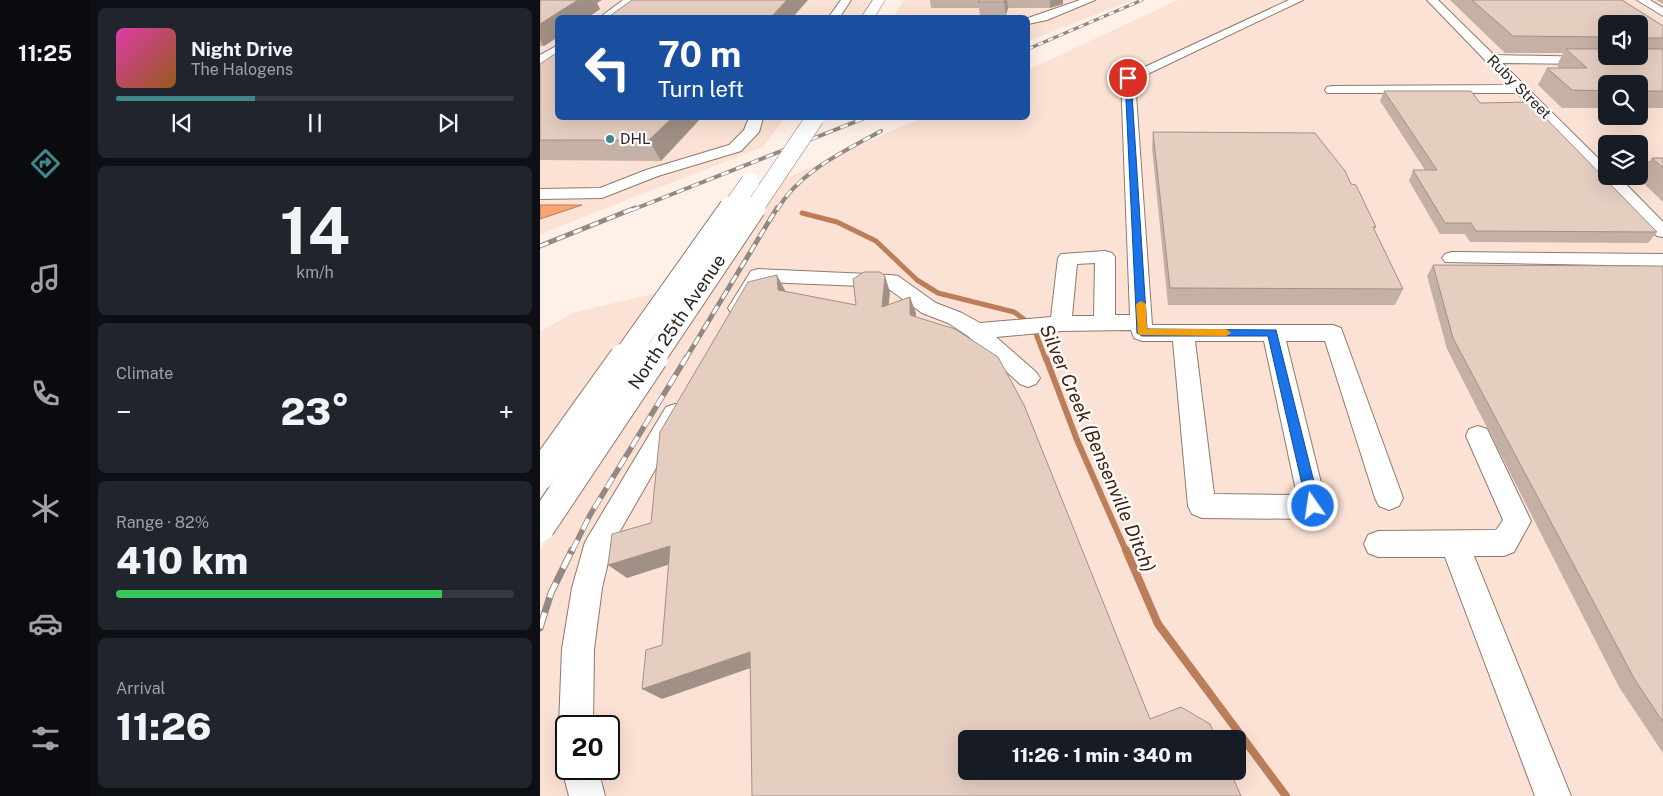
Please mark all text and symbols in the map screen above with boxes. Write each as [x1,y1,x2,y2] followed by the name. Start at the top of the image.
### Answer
[1598,15,1648,185] map controls
[1598,15,1648,65] button: sound
[658,34,741,75] text: 70 m
[575,35,640,100] icon: left
[191,38,293,60] text: Night Drive
[18,40,72,66] text: 11:25
[1484,51,1555,122] street label: Ruby Street
[1107,57,1149,99] pin
[191,60,293,79] text: The Halogens
[1114,64,1142,92] icon: arrive
[1598,75,1648,125] button: search
[658,76,744,102] text: Turn left
[168,109,196,137] icon: previous
[301,109,329,137] icon: pause
[434,109,462,137] icon: next
[620,130,651,147] place label: DHL
[604,133,616,145] marker: DHL
[1598,135,1648,185] button: layers
[28,146,63,181] icon: directions
[280,192,350,269] text: 14
[624,250,729,393] street label: North 25th Avenue
[28,261,63,296] icon: music
[296,263,334,282] text: km/h
[1036,321,1160,575] water label: Silver Creek (Bensenville Ditch)
[116,364,173,383] text: Climate
[28,376,63,411] icon: phone
[281,389,349,434] text: 23°
[116,395,132,428] text: −
[498,395,514,428] text: +
[1286,479,1338,531] position arrow
[28,491,63,526] icon: climate
[116,513,209,532] text: Range · 82%
[116,538,248,583] text: 410 km
[28,606,63,641] icon: car
[116,679,165,698] text: Arrival
[116,704,212,749] text: 11:26
[555,715,620,780] speed limit sign: 20
[28,721,63,756] icon: filters
[1012,744,1192,766] text: 11:26 · 1 min · 340 m

